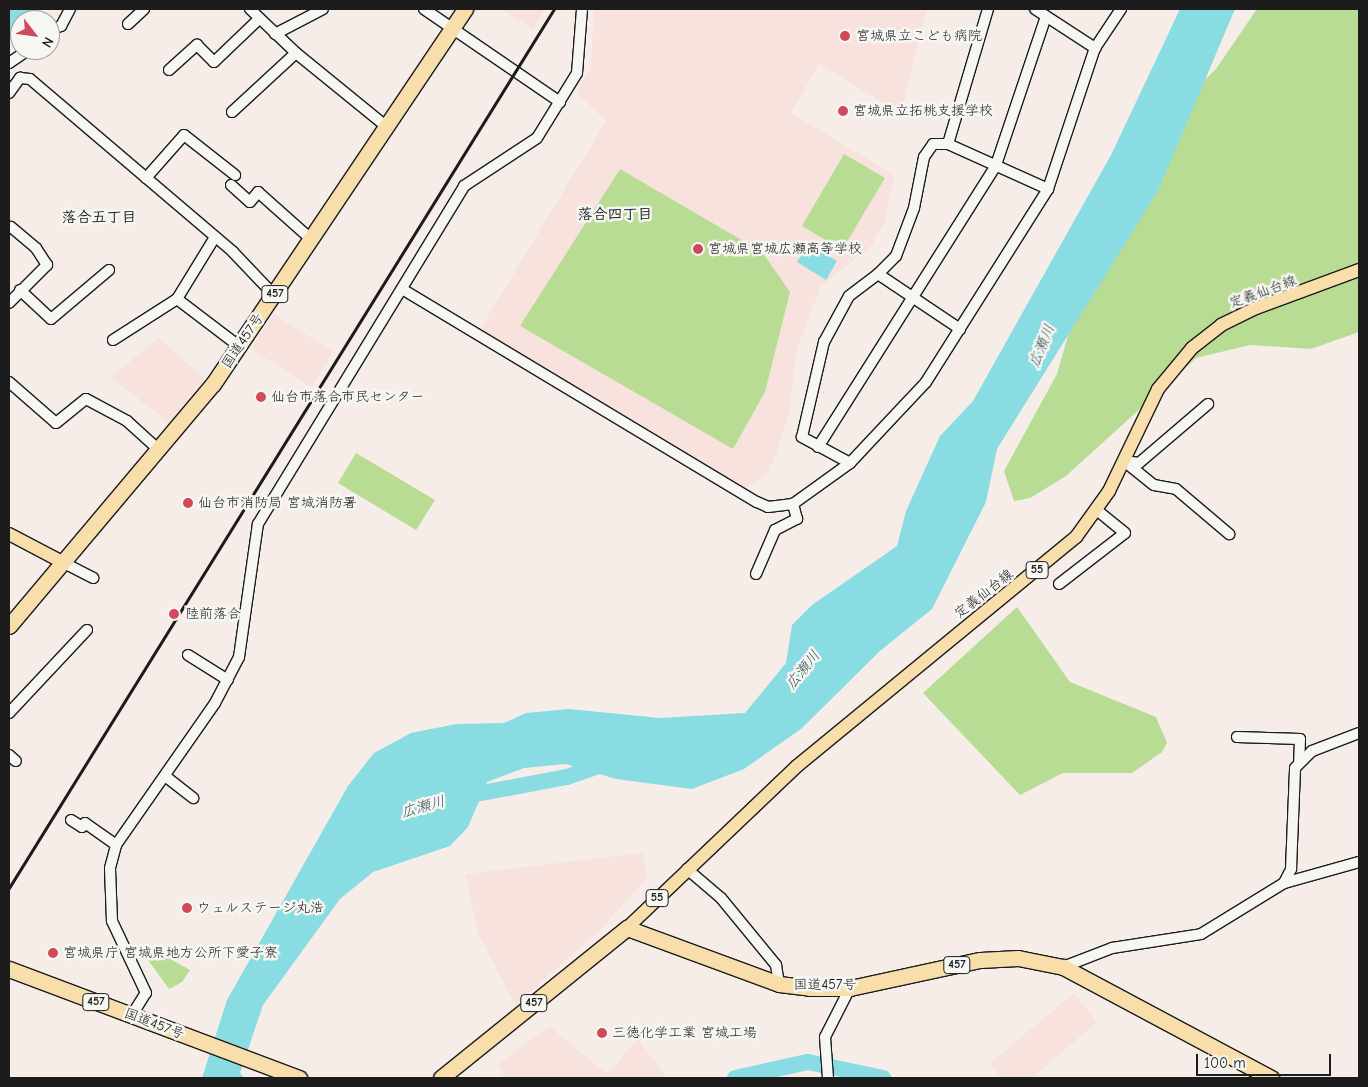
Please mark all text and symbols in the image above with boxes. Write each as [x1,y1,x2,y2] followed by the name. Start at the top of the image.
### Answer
[10,10,60,60] north arrow
[856,28,982,44] place label: 宮城県立こども病院
[838,29,852,43] marker: 宮城県立こども病院
[38,34,57,50] text: N
[853,103,993,119] place label: 宮城県立拓桃支援学校
[837,105,849,117] marker: 宮城県立拓桃支援学校
[578,206,652,224] district label: 落合四丁目
[62,209,136,227] district label: 落合五丁目
[708,241,862,257] place label: 宮城県宮城広瀬高等学校
[692,243,704,255] marker: 宮城県宮城広瀬高等学校
[1227,272,1299,312] street label: 定義仙台線
[261,284,289,304] road number: 457
[218,310,268,372] street label: 国道457号
[1025,322,1059,370] water label: 広瀬川
[271,389,425,405] place label: 仙台市落合市民センター
[255,391,267,403] marker: 仙台市落合市民センター
[198,495,357,511] place label: 仙台市消防局 宮城消防署
[182,497,194,509] marker: 仙台市消防局 宮城消防署
[1024,560,1050,580] road number: 55
[951,566,1017,622] street label: 定義仙台線
[185,606,241,622] place label: 陸前落合
[167,607,181,621] marker: 陸前落合
[782,647,824,693] water label: 広瀬川
[399,792,447,822] water label: 広瀬川
[644,888,670,908] road number: 55
[197,900,323,916] place label: ウェルステージ丸浩
[181,902,193,914] marker: ウェルステージ丸浩
[63,945,278,961] place label: 宮城県庁 宮城県地方公所下愛子寮
[47,947,59,959] marker: 宮城県庁 宮城県地方公所下愛子寮
[943,956,971,974] road number: 457
[794,977,856,993] street label: 国道457号
[82,992,110,1012] road number: 457
[520,994,548,1012] road number: 457
[122,1005,186,1043] street label: 国道457号
[612,1025,757,1041] place label: 三徳化学工業 宮城工場
[596,1027,608,1039] marker: 三徳化学工業 宮城工場
[1198,1044,1333,1076] scale bar
[1204,1054,1246,1072] text: 100 m

